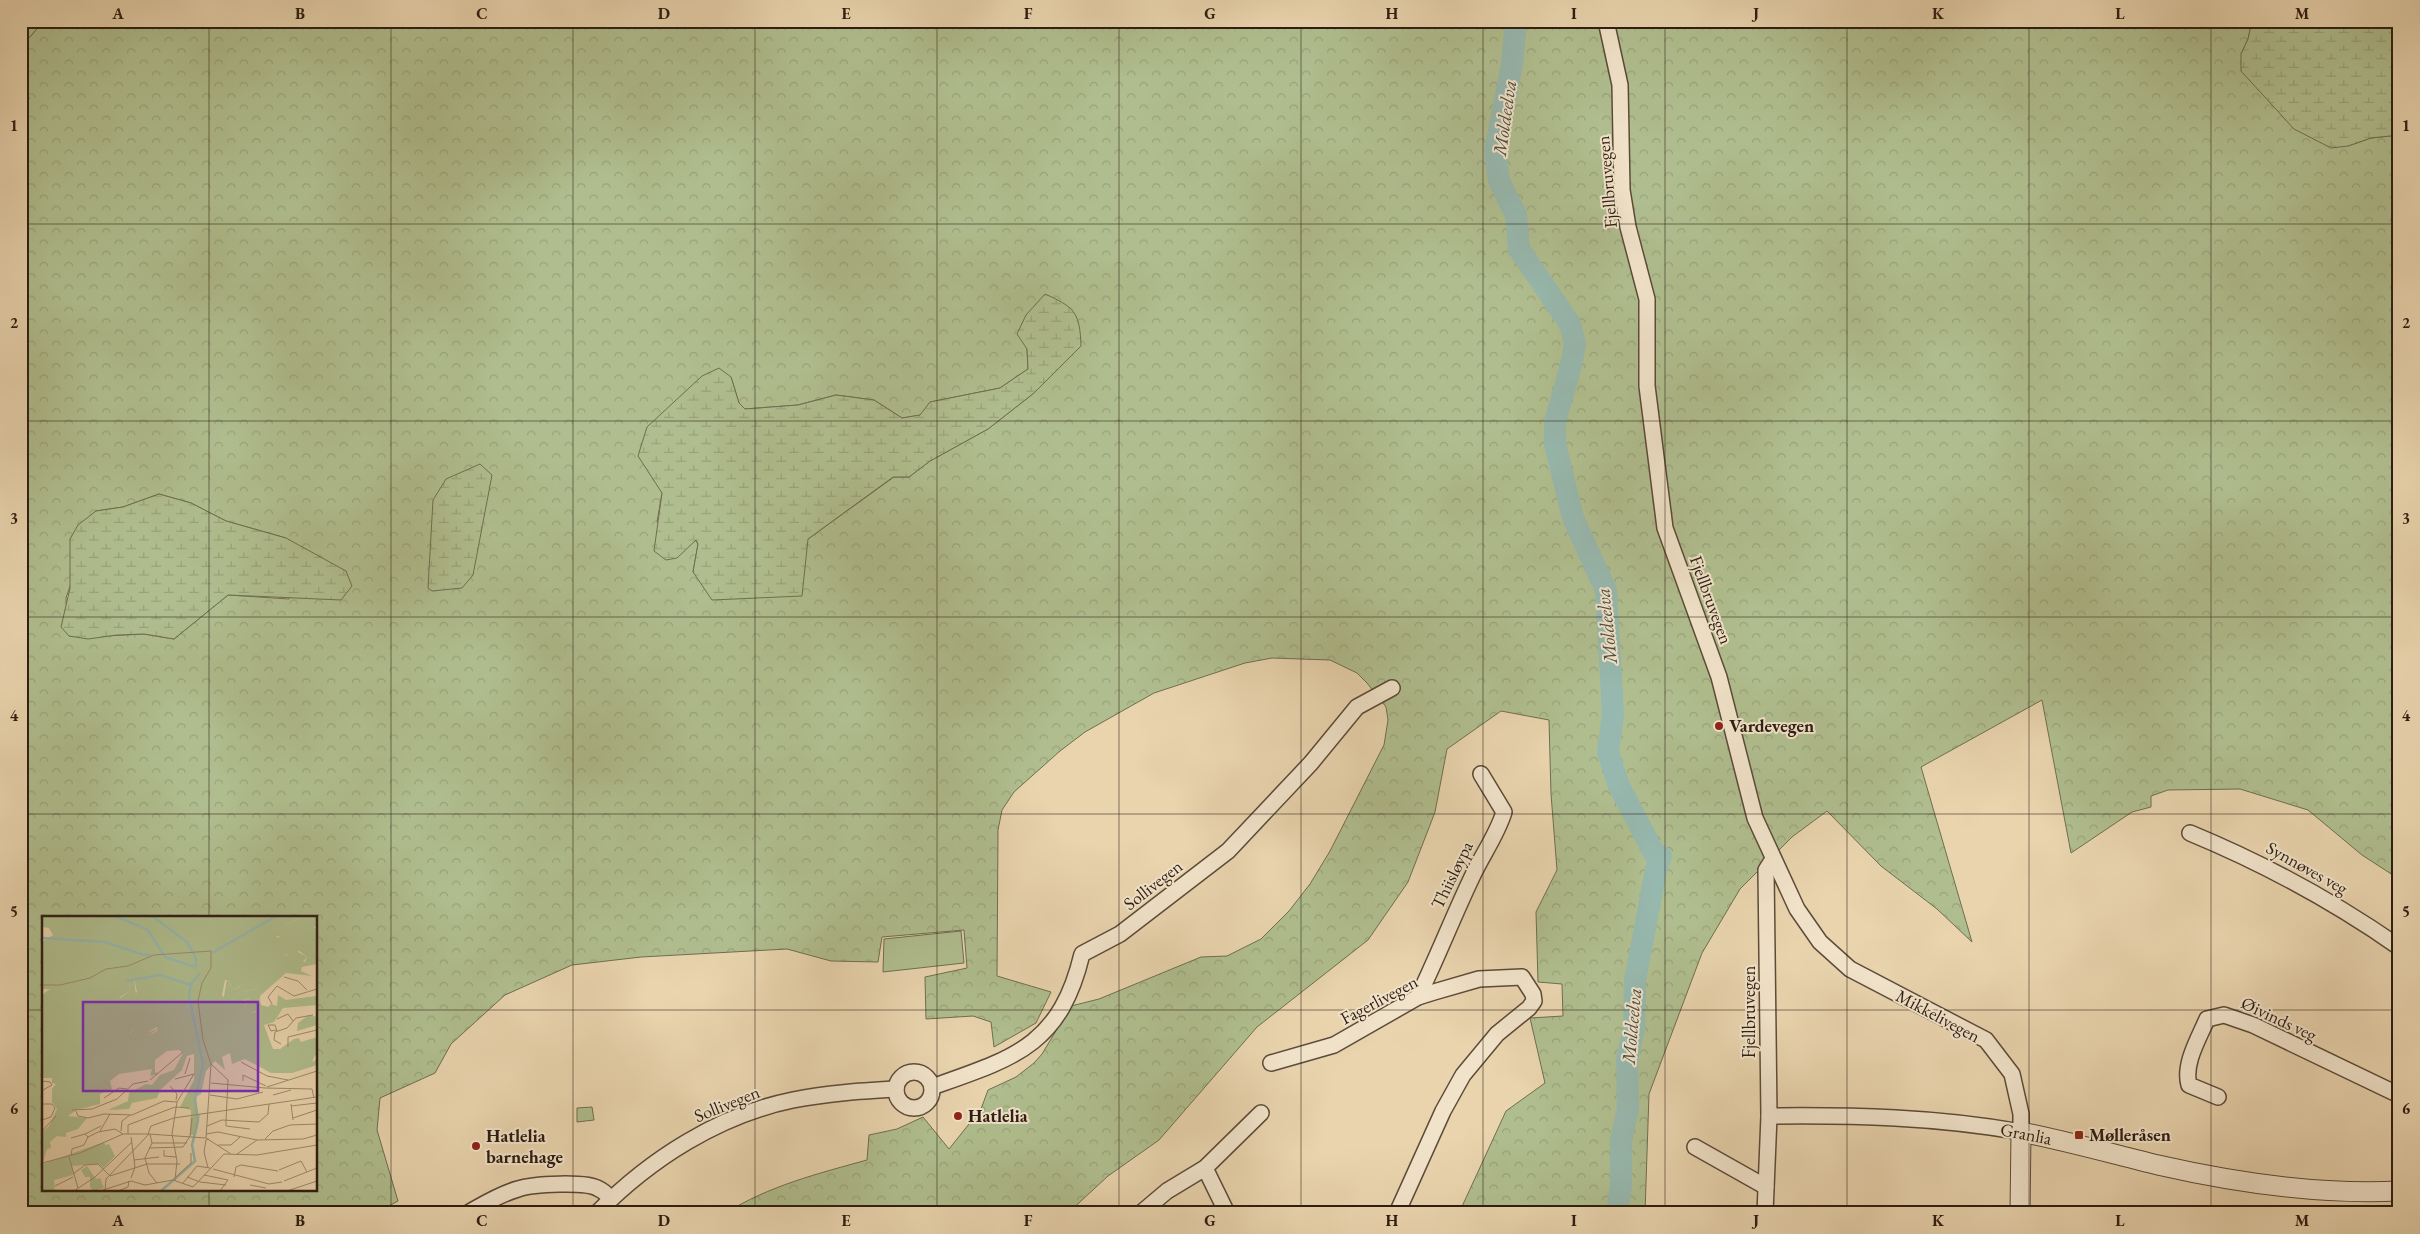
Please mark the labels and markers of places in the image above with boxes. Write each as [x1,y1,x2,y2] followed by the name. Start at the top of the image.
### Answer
[1729,714,1814,737] place label: Vardevegen
[1713,720,1725,732] marker: Vardevegen
[968,1104,1028,1127] place label: Hatlelia
[952,1110,964,1122] marker: Hatlelia
[2089,1123,2171,1146] place label: Mølleråsen
[486,1124,564,1168] place label: Hatlelia barnehage
[2073,1129,2085,1141] marker: Mølleråsen
[470,1140,482,1152] marker: Hatlelia barnehage

